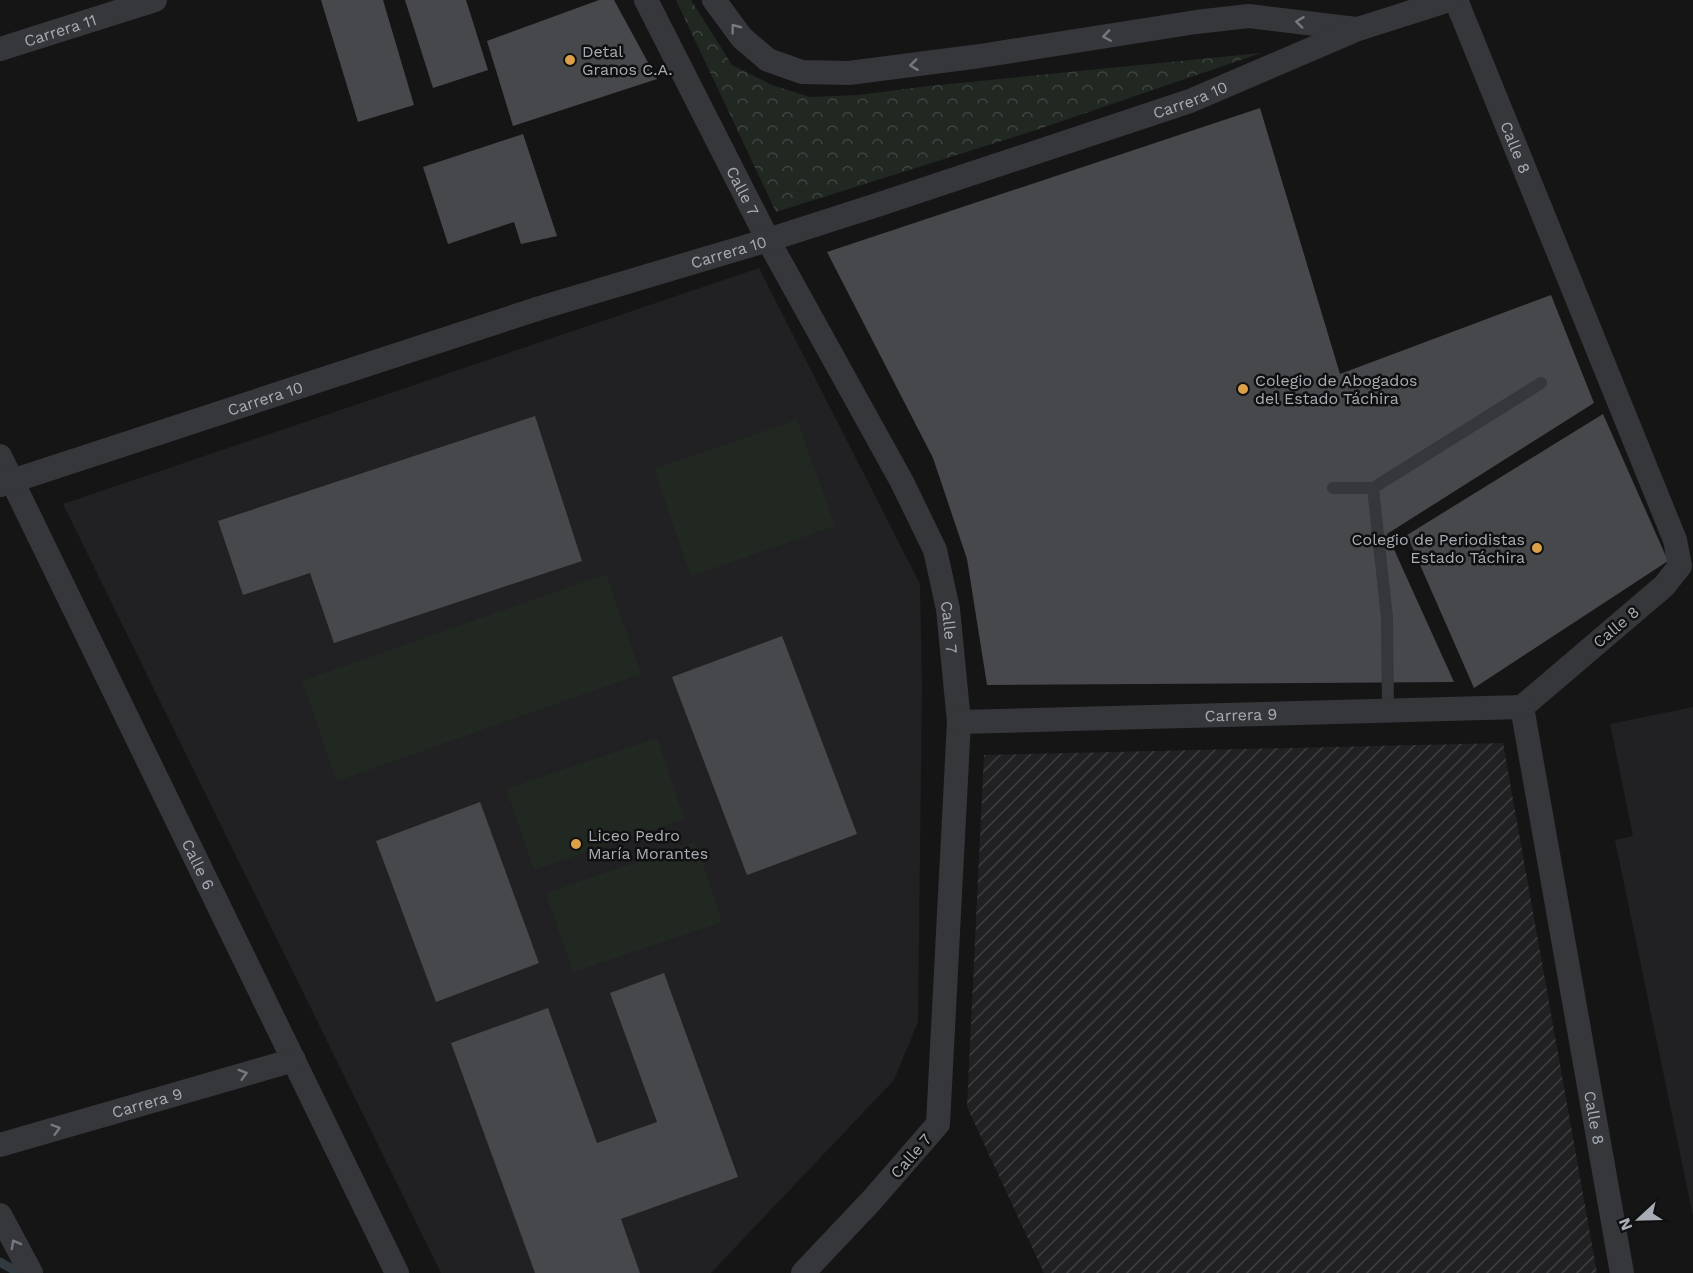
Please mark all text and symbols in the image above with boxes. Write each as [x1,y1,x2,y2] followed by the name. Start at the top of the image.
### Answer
[22,10,99,50] street label: Carrera 11
[1296,16,1305,29] one-way arrow
[731,24,742,35] one-way arrow
[1102,29,1112,42] one-way arrow
[582,42,673,79] place label: Detal Granos C.A.
[563,53,577,67] marker: Detal Granos C.A.
[910,58,919,70] one-way arrow
[1150,77,1230,122] street label: Carrera 10
[1497,119,1535,176] street label: Calle 8
[723,163,763,219] street label: Calle 7
[688,231,769,272] street label: Carrera 10
[1255,371,1417,408] place label: Colegio de Abogados del Estado Táchira
[225,377,305,419] street label: Carrera 10
[1236,382,1250,396] marker: Colegio de Abogados del Estado Táchira
[1352,530,1525,567] place label: Colegio de Periodistas Estado Táchira
[1530,541,1544,555] marker: Colegio de Periodistas Estado Táchira
[937,599,962,654] street label: Calle 7
[1589,602,1643,652] street label: Calle 8
[1204,704,1277,725] street label: Carrera 9
[588,826,708,863] place label: Liceo Pedro María Morantes
[178,836,219,893] street label: Calle 6
[569,837,583,851] marker: Liceo Pedro María Morantes
[237,1069,248,1081] one-way arrow
[110,1083,184,1122] street label: Carrera 9
[1580,1089,1609,1146] street label: Calle 8
[50,1124,61,1136] one-way arrow
[886,1130,936,1182] street label: Calle 7
[1609,1189,1669,1249] north arrow
[1615,1215,1637,1233] text: N
[11,1239,23,1250] one-way arrow

